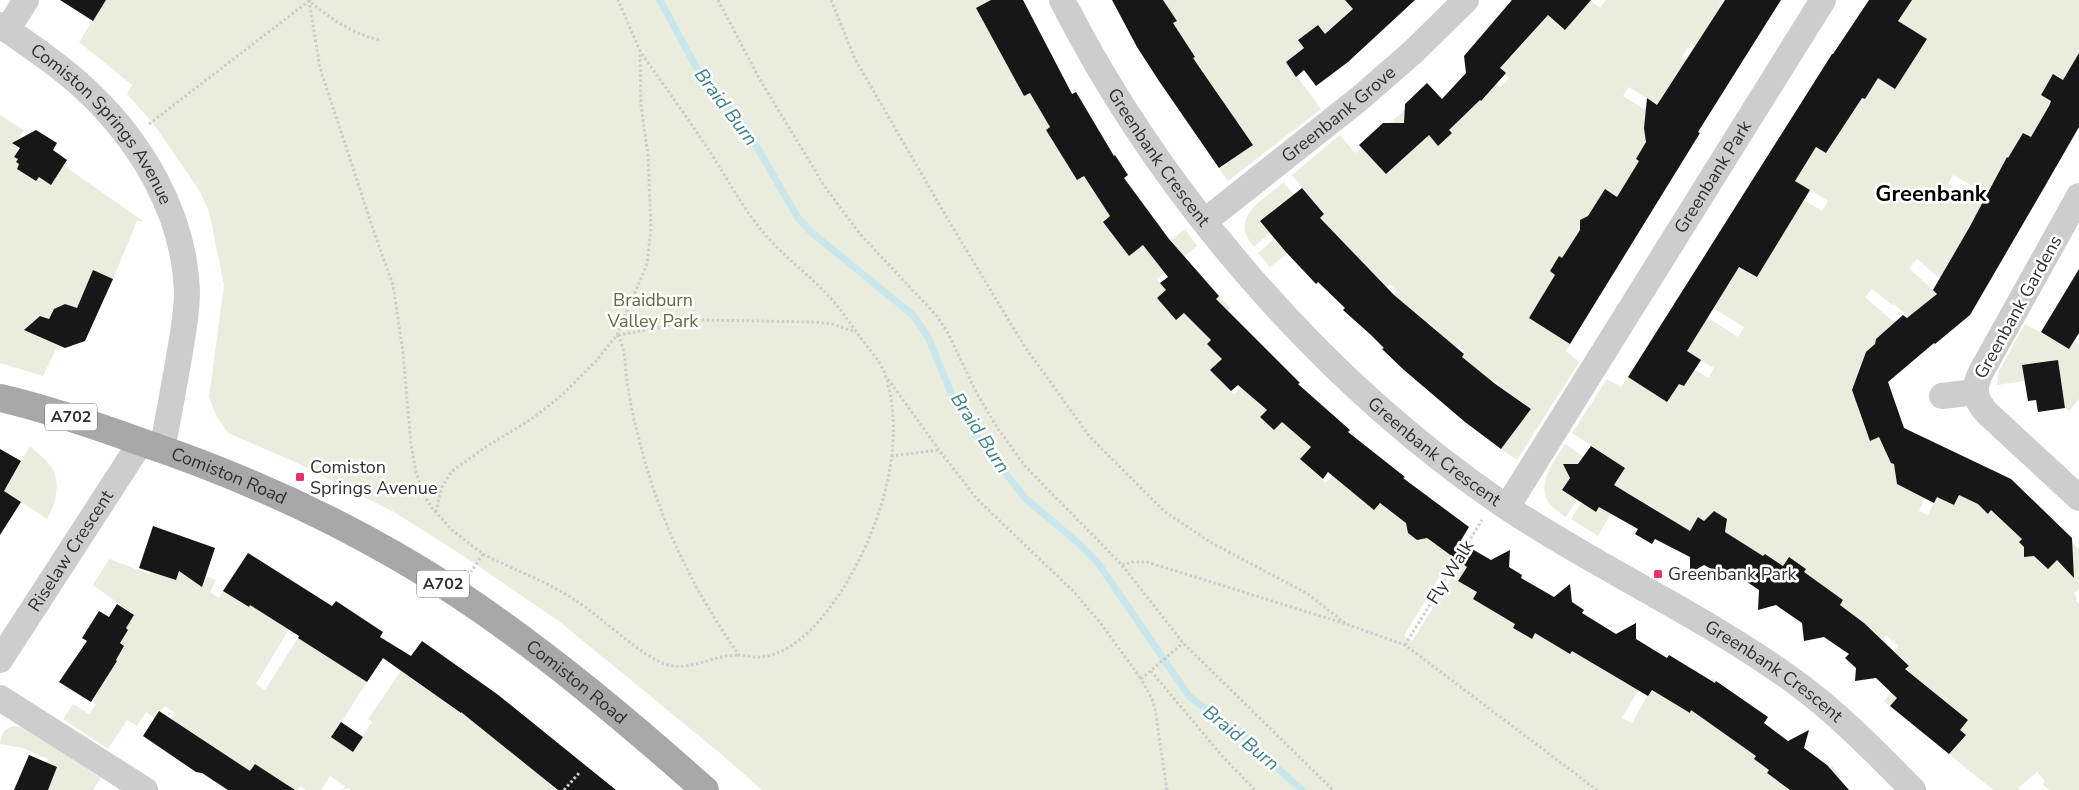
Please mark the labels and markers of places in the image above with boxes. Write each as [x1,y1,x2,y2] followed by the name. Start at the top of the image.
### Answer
[310,455,438,500] place label: Comiston Springs Avenue
[294,471,306,483] marker: Comiston Springs Avenue
[1668,562,1798,586] place label: Greenbank Park
[1652,568,1664,580] marker: Greenbank Park

